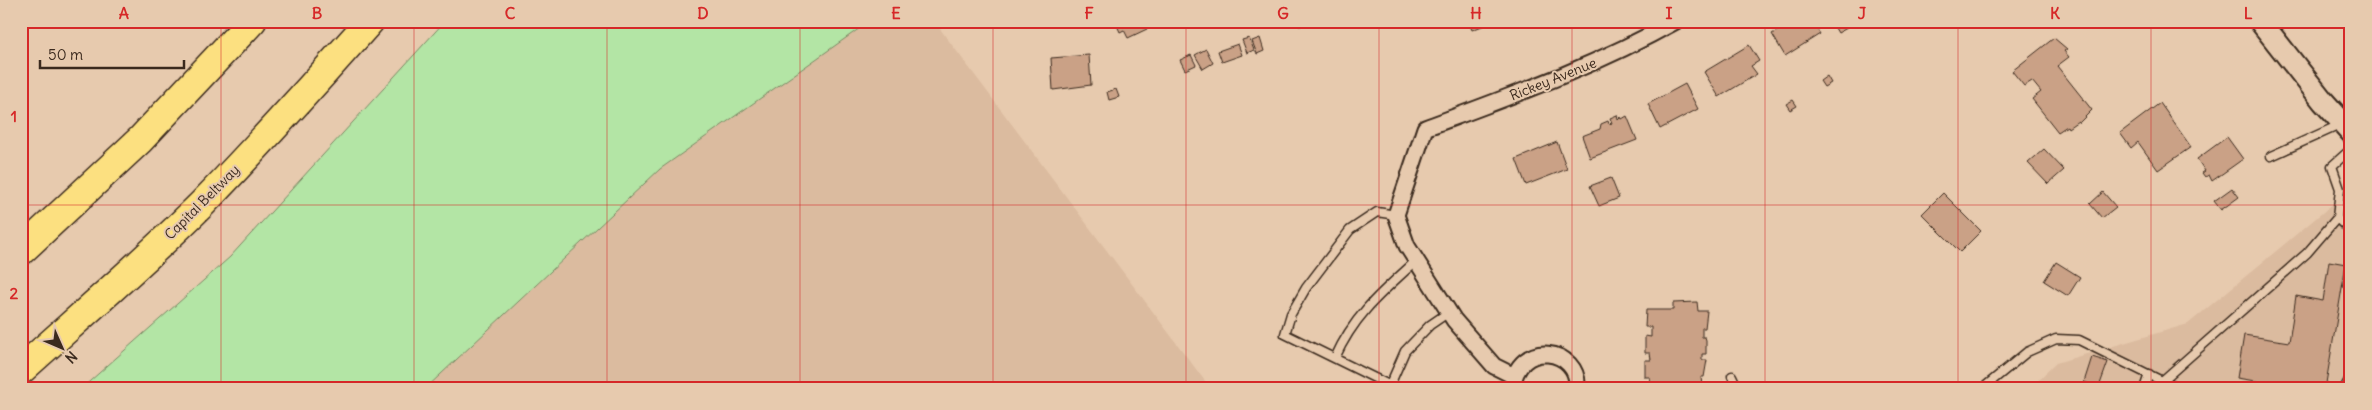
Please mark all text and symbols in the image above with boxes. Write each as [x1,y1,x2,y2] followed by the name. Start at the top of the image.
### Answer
[119,3,129,23] text: A
[312,3,323,23] text: B
[505,3,516,23] text: C
[697,3,709,23] text: D
[891,3,901,23] text: E
[1084,3,1094,23] text: F
[1277,3,1289,23] text: G
[1470,3,1482,23] text: H
[1666,3,1673,23] text: I
[1858,3,1867,23] text: J
[2050,3,2060,23] text: K
[2244,3,2253,23] text: L
[40,38,184,70] scale bar
[48,45,83,64] text: 50 m
[1507,53,1599,105] street label: Rickey Avenue
[11,106,17,126] text: 1
[161,161,243,243] street label: Capital Beltway
[10,283,19,303] text: 2
[38,322,88,372] north arrow
[61,347,81,367] text: N

